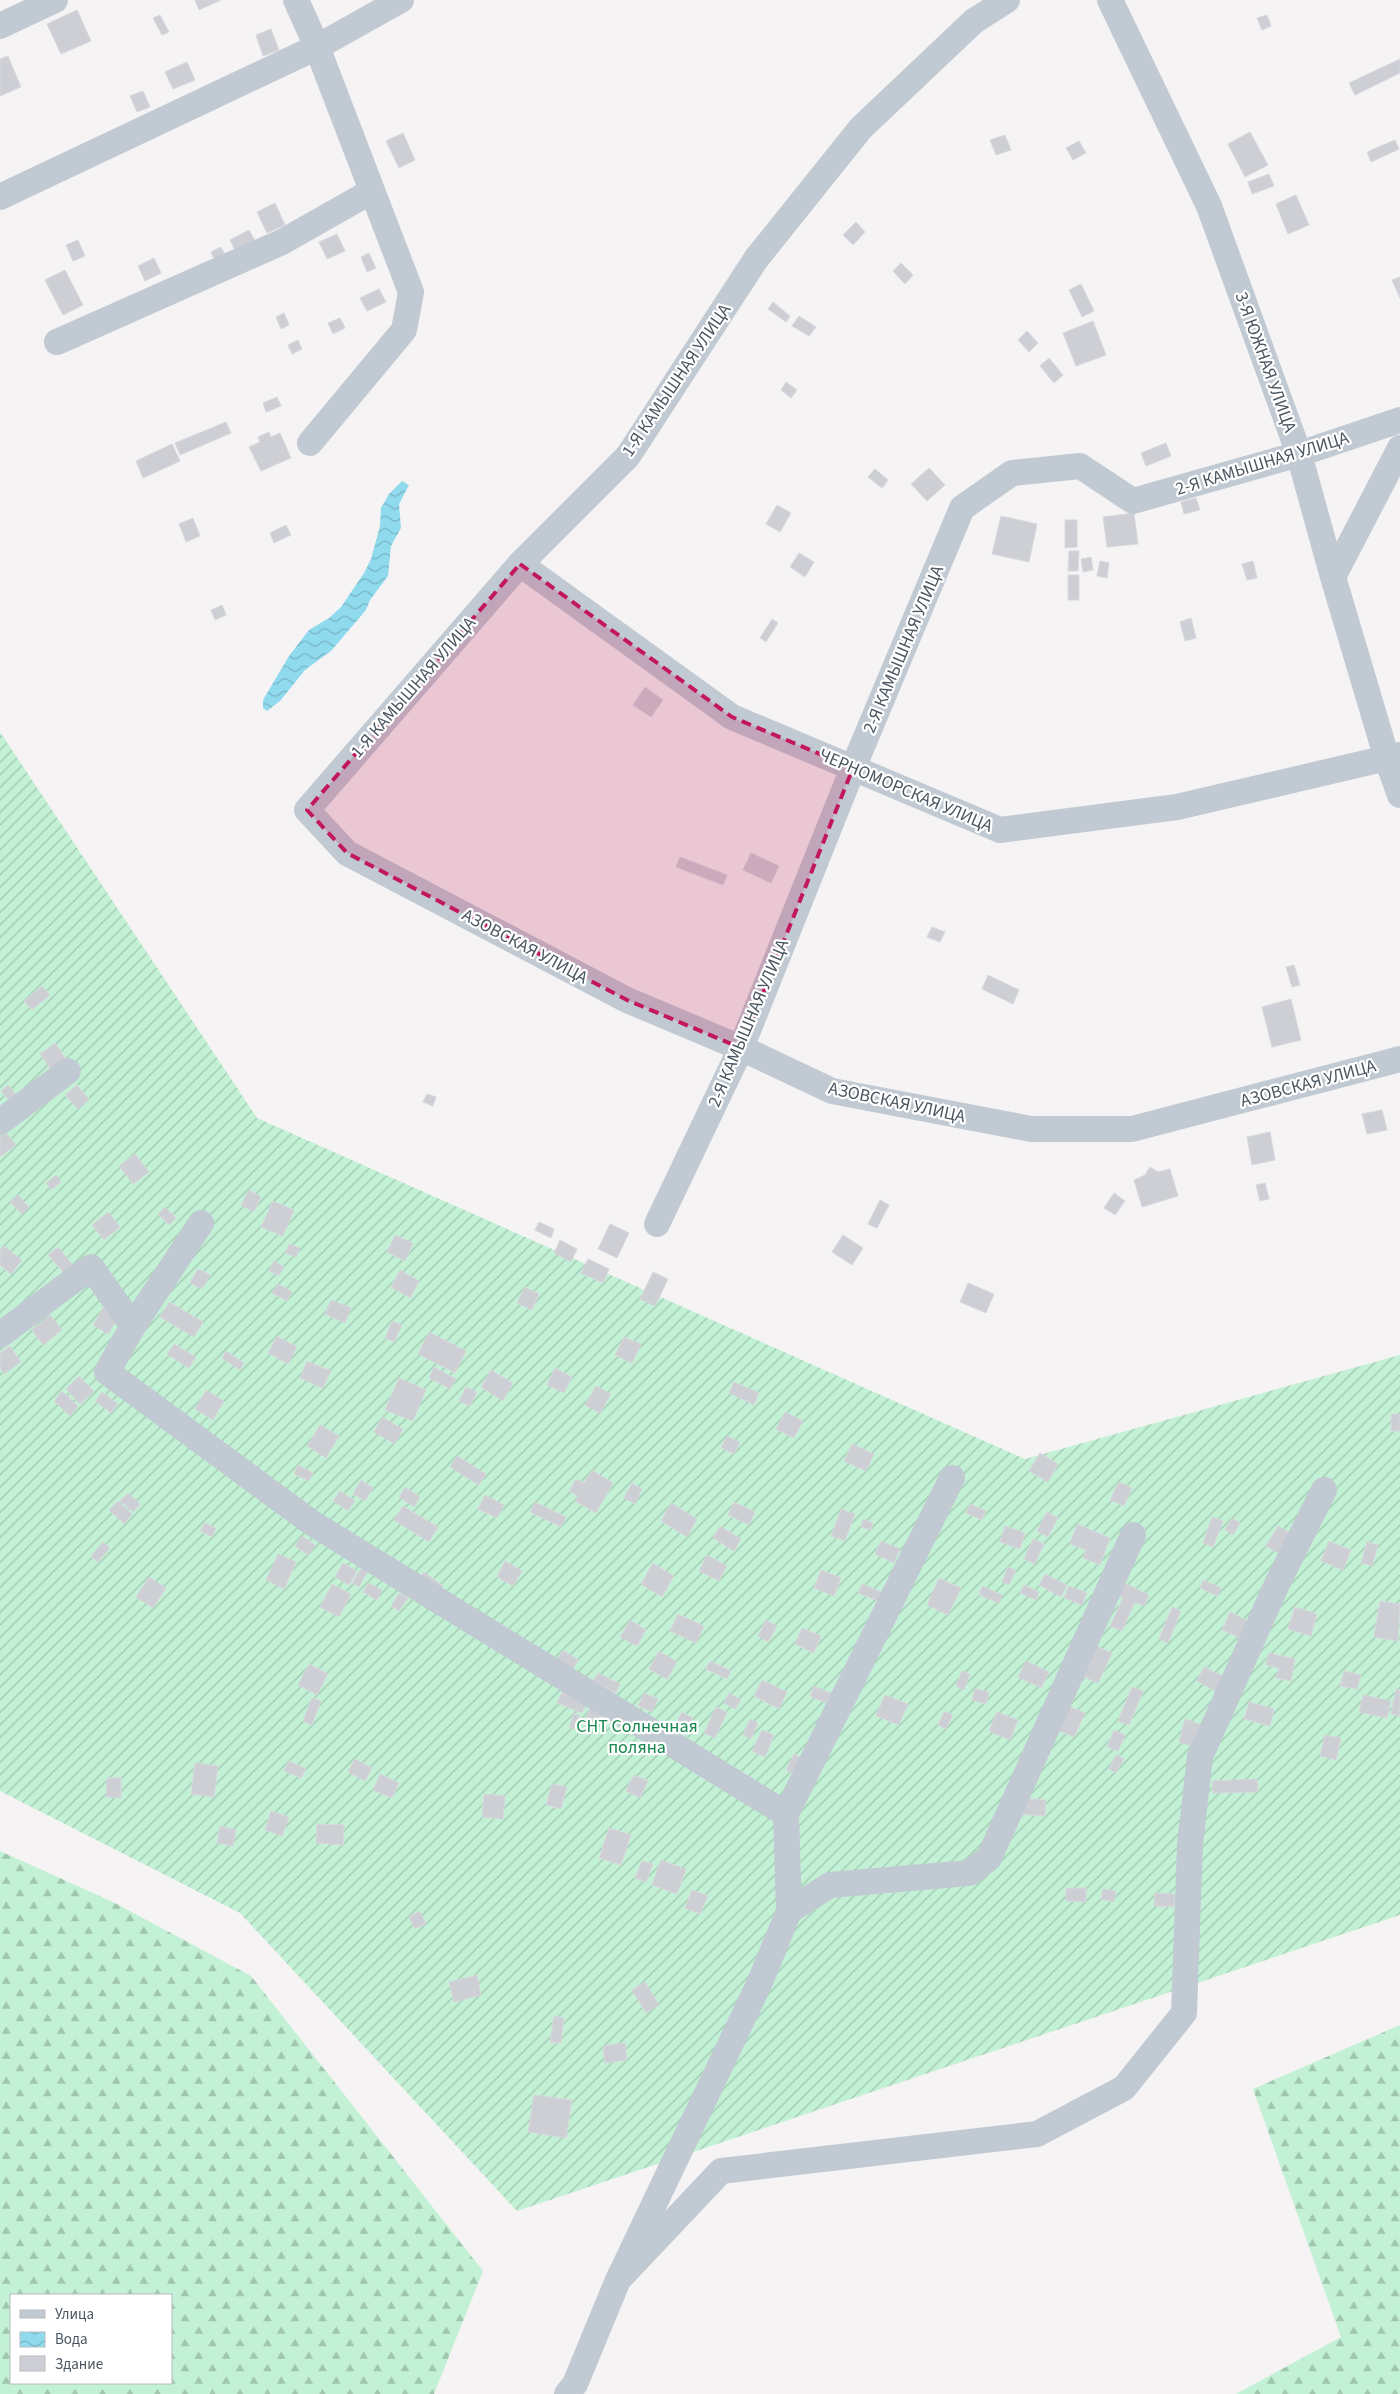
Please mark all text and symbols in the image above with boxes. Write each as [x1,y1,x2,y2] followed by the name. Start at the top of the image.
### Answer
[1229,289,1303,436] street label: 3-Я ЮЖНАЯ УЛИЦА
[616,299,737,462] street label: 1-Я КАМЫШНАЯ УЛИЦА
[1172,425,1352,502] street label: 2-Я КАМЫШНАЯ УЛИЦА
[857,561,950,737] street label: 2-Я КАМЫШНАЯ УЛИЦА
[345,611,482,763] street label: 1-Я КАМЫШНАЯ УЛИЦА
[815,743,997,838] street label: ЧЕРНОМОРСКАЯ УЛИЦА
[457,903,592,990] street label: АЗОВСКАЯ УЛИЦА
[702,935,795,1111] street label: 2-Я КАМЫШНАЯ УЛИЦА
[1238,1053,1379,1114] street label: АЗОВСКАЯ УЛИЦА
[826,1076,968,1129] street label: АЗОВСКАЯ УЛИЦА
[576,1714,698,1760] park label: СНТ Солнечная поляна
[10,2294,172,2384] legend
[55,2304,94,2325] text: Улица
[55,2329,88,2350] text: Вода
[55,2354,103,2375] text: Здание

